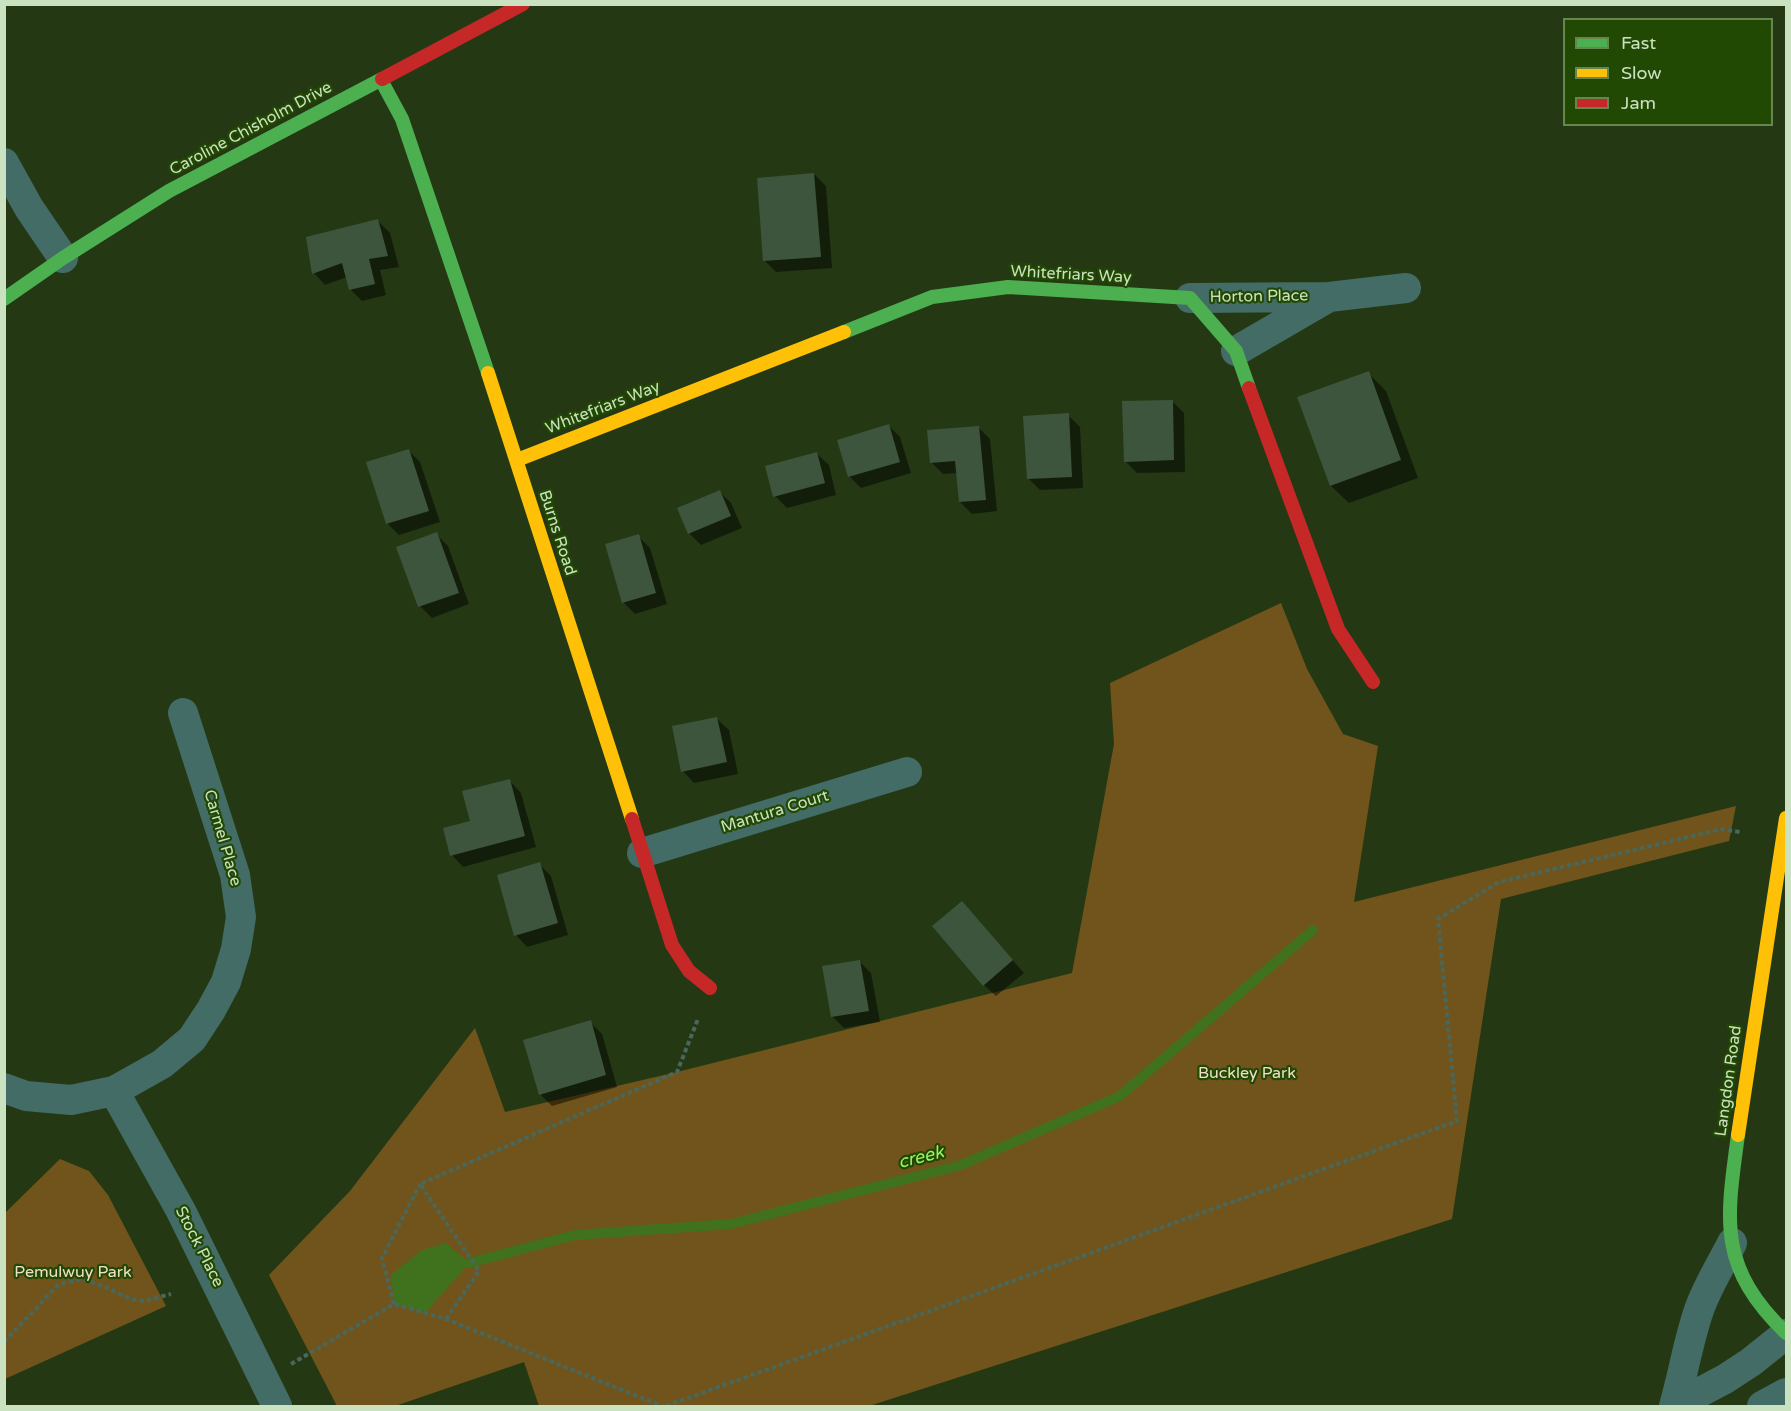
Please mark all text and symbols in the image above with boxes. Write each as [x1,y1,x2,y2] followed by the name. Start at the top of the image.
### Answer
[1563,18,1773,126] legend
[1621,32,1656,54] text: Fast
[1621,62,1662,84] text: Slow
[167,78,335,180] street label: Caroline Chisholm Drive
[1621,92,1656,114] text: Jam
[1010,262,1132,288] street label: Whitefriars Way
[1210,287,1308,307] street label: Horton Place
[543,377,663,439] street label: Whitefriars Way
[534,488,580,578] street label: Burns Road
[719,786,831,838] street label: Mantura Court
[199,788,245,888] street label: Carmel Place
[1712,1024,1746,1138] street label: Langdon Road
[1198,1064,1296,1084] park label: Buckley Park
[896,1142,946,1174] water label: creek
[171,1204,227,1290] street label: Stock Place
[14,1263,132,1283] park label: Pemulwuy Park

